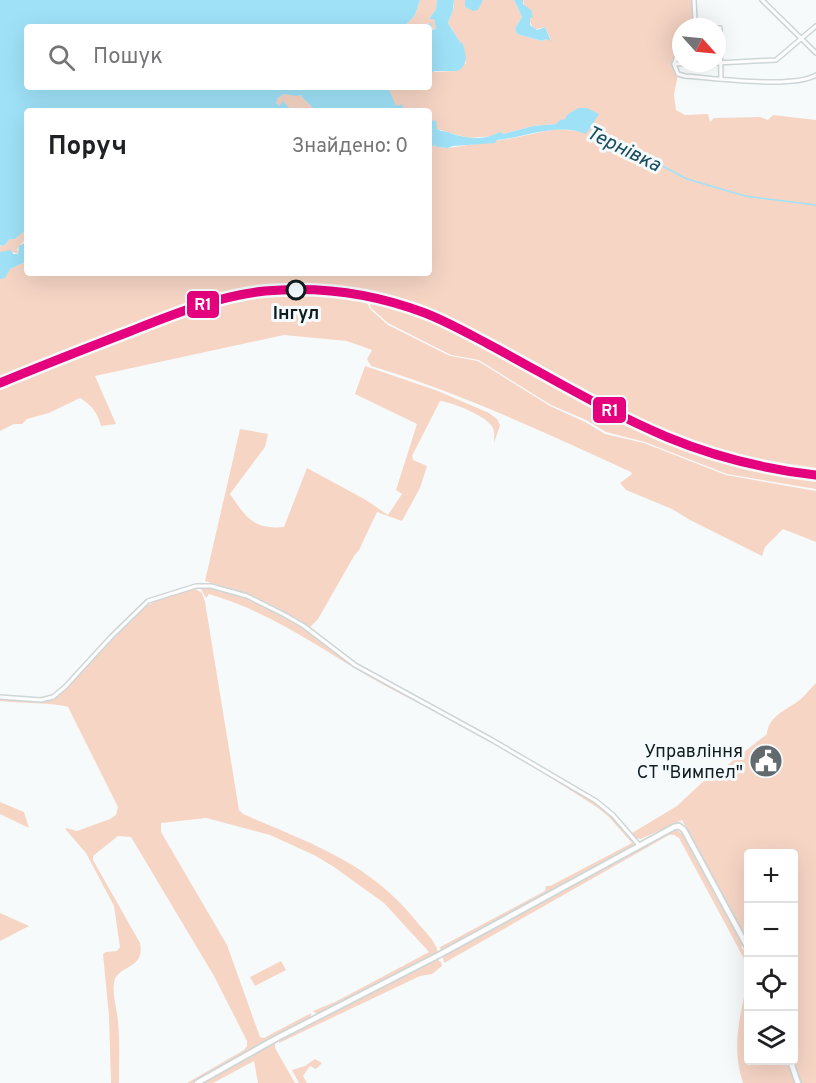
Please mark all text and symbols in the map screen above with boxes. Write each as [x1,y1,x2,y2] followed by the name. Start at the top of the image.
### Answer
[672,18,726,72] north arrow
[24,24,432,90] search box
[45,41,78,74] icon: search
[93,44,163,71] text: Пошук
[582,121,665,179] water label: Тернівка
[48,131,127,164] text: Поруч
[292,134,408,160] text: Знайдено: 0
[286,280,306,300] marker: Інгул
[186,290,220,319] line badge: R1
[194,296,212,316] text: R1
[273,303,319,326] place label: Інгул
[592,396,627,424] line badge: R1
[601,402,619,422] text: R1
[637,741,743,785] place label: Управління СТ "Вимпел"
[748,743,784,779] public building icon: Управління СТ "Вимпел"
[744,849,798,1065] map controls
[744,849,798,903] button: +
[744,903,798,957] button: −
[744,957,798,1011] button: locate
[744,1011,798,1065] button: layers

